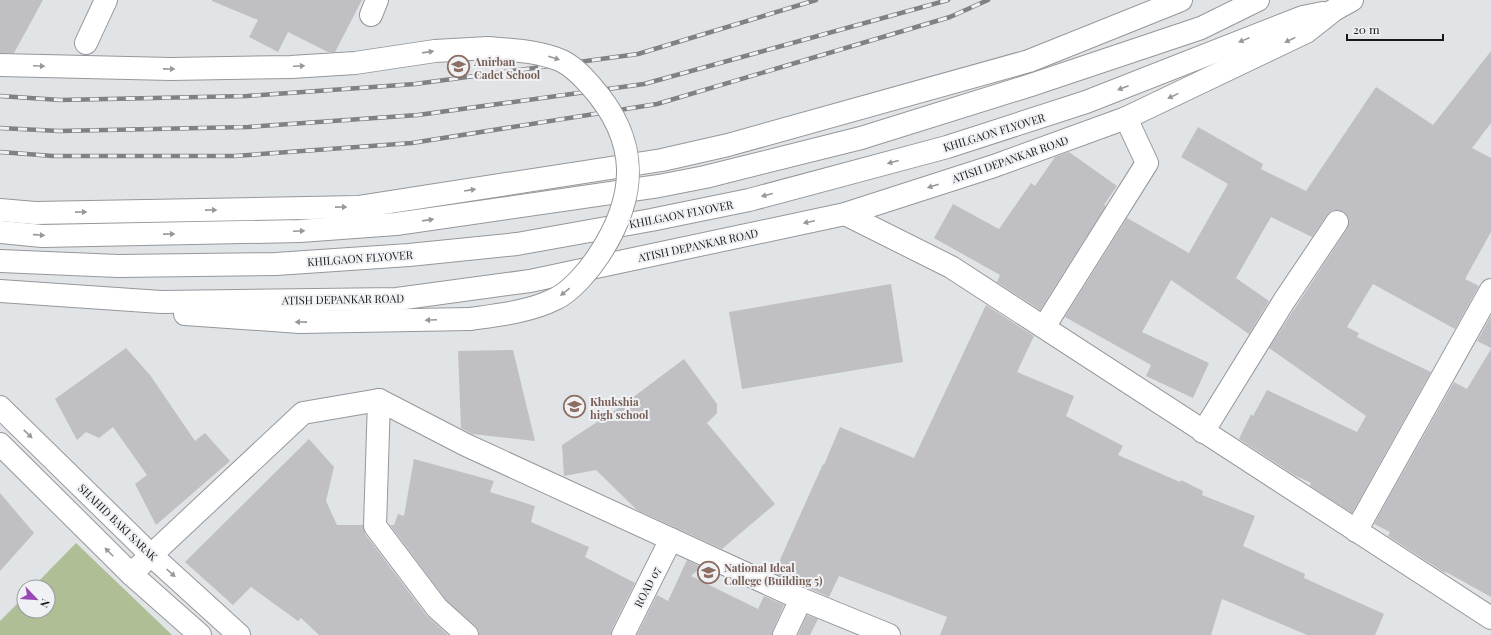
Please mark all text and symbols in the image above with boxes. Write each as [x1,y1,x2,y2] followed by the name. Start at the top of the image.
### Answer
[1347,16,1443,42] scale bar
[1353,21,1380,37] text: 20 m
[1284,37,1296,43] one-way arrow
[1237,38,1249,44] one-way arrow
[422,49,434,55] one-way arrow
[446,54,472,80] school or university icon: Anirban Cadet School
[473,54,541,82] place label: Anirban Cadet School
[548,55,560,61] one-way arrow
[33,62,45,69] one-way arrow
[293,63,305,70] one-way arrow
[163,66,176,72] one-way arrow
[1117,85,1128,91] one-way arrow
[1167,93,1178,99] one-way arrow
[941,109,1048,155] street label: KHILGAON FLYOVER
[949,132,1070,186] street label: ATISH DEPANKAR ROAD
[886,159,898,165] one-way arrow
[927,183,939,189] one-way arrow
[463,187,476,193] one-way arrow
[761,193,773,199] one-way arrow
[628,196,735,231] street label: KHILGAON FLYOVER
[335,204,348,210] one-way arrow
[205,206,217,213] one-way arrow
[75,209,88,215] one-way arrow
[422,216,434,223] one-way arrow
[802,219,815,225] one-way arrow
[636,225,759,265] street label: ATISH DEPANKAR ROAD
[293,227,305,234] one-way arrow
[163,230,175,237] one-way arrow
[33,232,45,239] one-way arrow
[307,247,414,269] street label: KHILGAON FLYOVER
[559,288,570,296] one-way arrow
[281,290,404,308] street label: ATISH DEPANKAR ROAD
[425,317,437,324] one-way arrow
[294,319,307,325] one-way arrow
[562,394,588,420] school or university icon: Khukshia high school
[590,394,649,422] place label: Khukshia high school
[23,429,33,439] one-way arrow
[75,480,161,564] street label: SHAHID BAKI SARAK
[104,547,114,557] one-way arrow
[695,560,721,586] school or university icon: National Ideal College (Building 5)
[724,560,823,588] place label: National Ideal College (Building 5)
[630,564,664,610] street label: ROAD 07
[166,569,177,578] one-way arrow
[16,579,56,619] north arrow
[37,597,54,610] text: N

